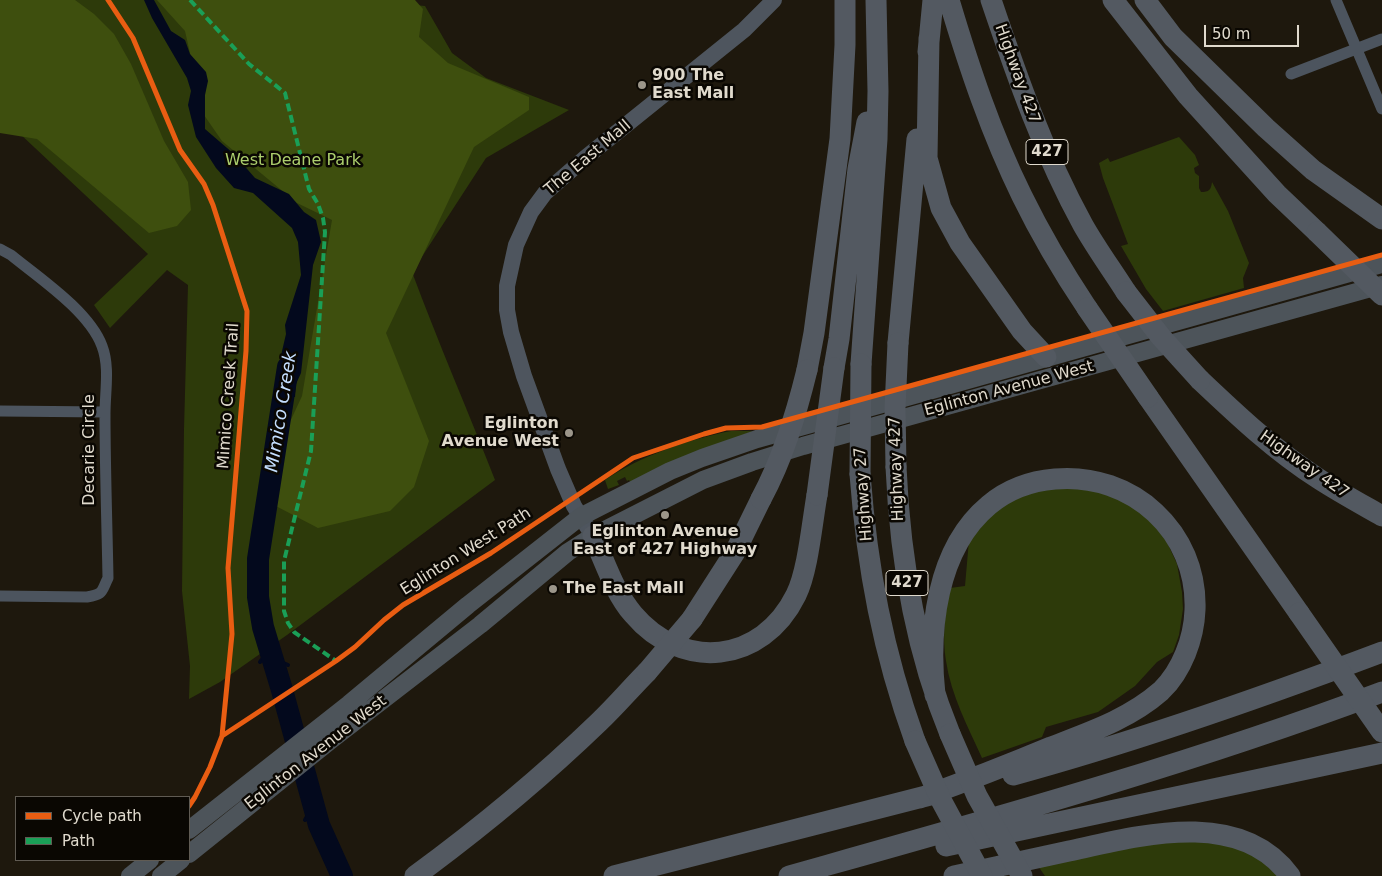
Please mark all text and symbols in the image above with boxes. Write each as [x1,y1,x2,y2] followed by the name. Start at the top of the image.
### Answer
[1207,15,1302,47] scale bar
[990,21,1044,127] street label: Highway 427
[1212,25,1250,43] text: 50 m
[652,66,734,104] place label: 900 The East Mall
[636,79,648,91] marker: 900 The East Mall
[541,116,635,200] street label: The East Mall
[1026,140,1068,164] road number: 427
[225,151,361,171] park label: West Deane Park
[214,322,244,470] street label: Mimico Creek Trail
[262,350,302,474] water label: Mimico Creek
[922,357,1096,421] street label: Eglinton Avenue West
[80,394,100,506] street label: Decarie Circle
[442,414,559,452] place label: Eglinton Avenue West
[886,416,908,522] street label: Highway 427
[563,427,575,439] marker: Eglinton Avenue West
[1256,427,1352,503] street label: Highway 427
[851,446,877,542] street label: Highway 27
[397,504,535,600] street label: Eglinton West Path
[659,509,671,521] marker: Eglinton Avenue East of 427 Highway
[573,522,757,560] place label: Eglinton Avenue East of 427 Highway
[886,570,928,596] road number: 427
[563,579,684,599] place label: The East Mall
[547,583,559,595] marker: The East Mall
[241,692,391,814] street label: Eglinton Avenue West
[15,796,190,861] legend
[62,807,142,825] text: Cycle path
[62,832,95,850] text: Path

